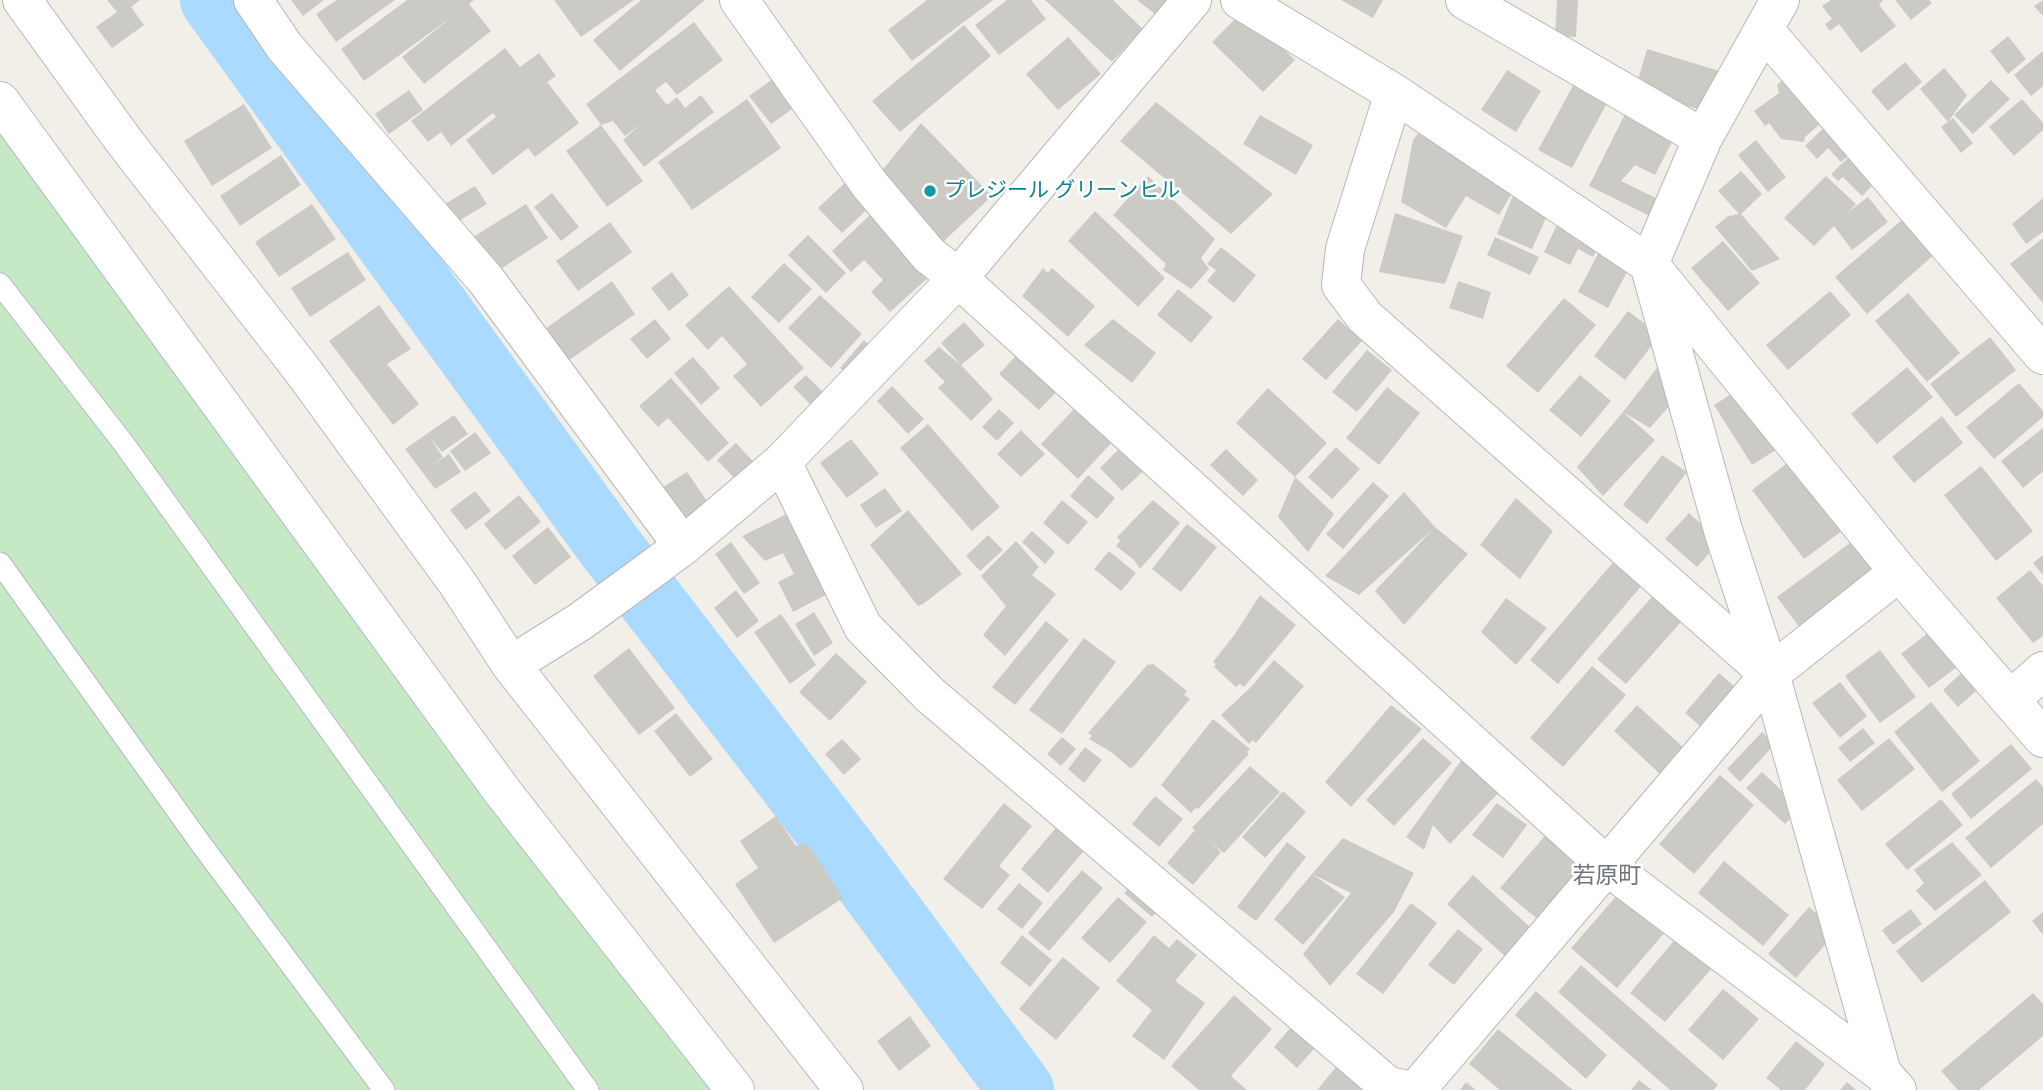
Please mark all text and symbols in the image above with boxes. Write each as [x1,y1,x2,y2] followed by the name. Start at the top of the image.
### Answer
[944,178,1180,204] place label: プレジール グリーンヒル
[922,183,938,199] marker: プレジール グリーンヒル
[1573,862,1641,890] district label: 若原町

